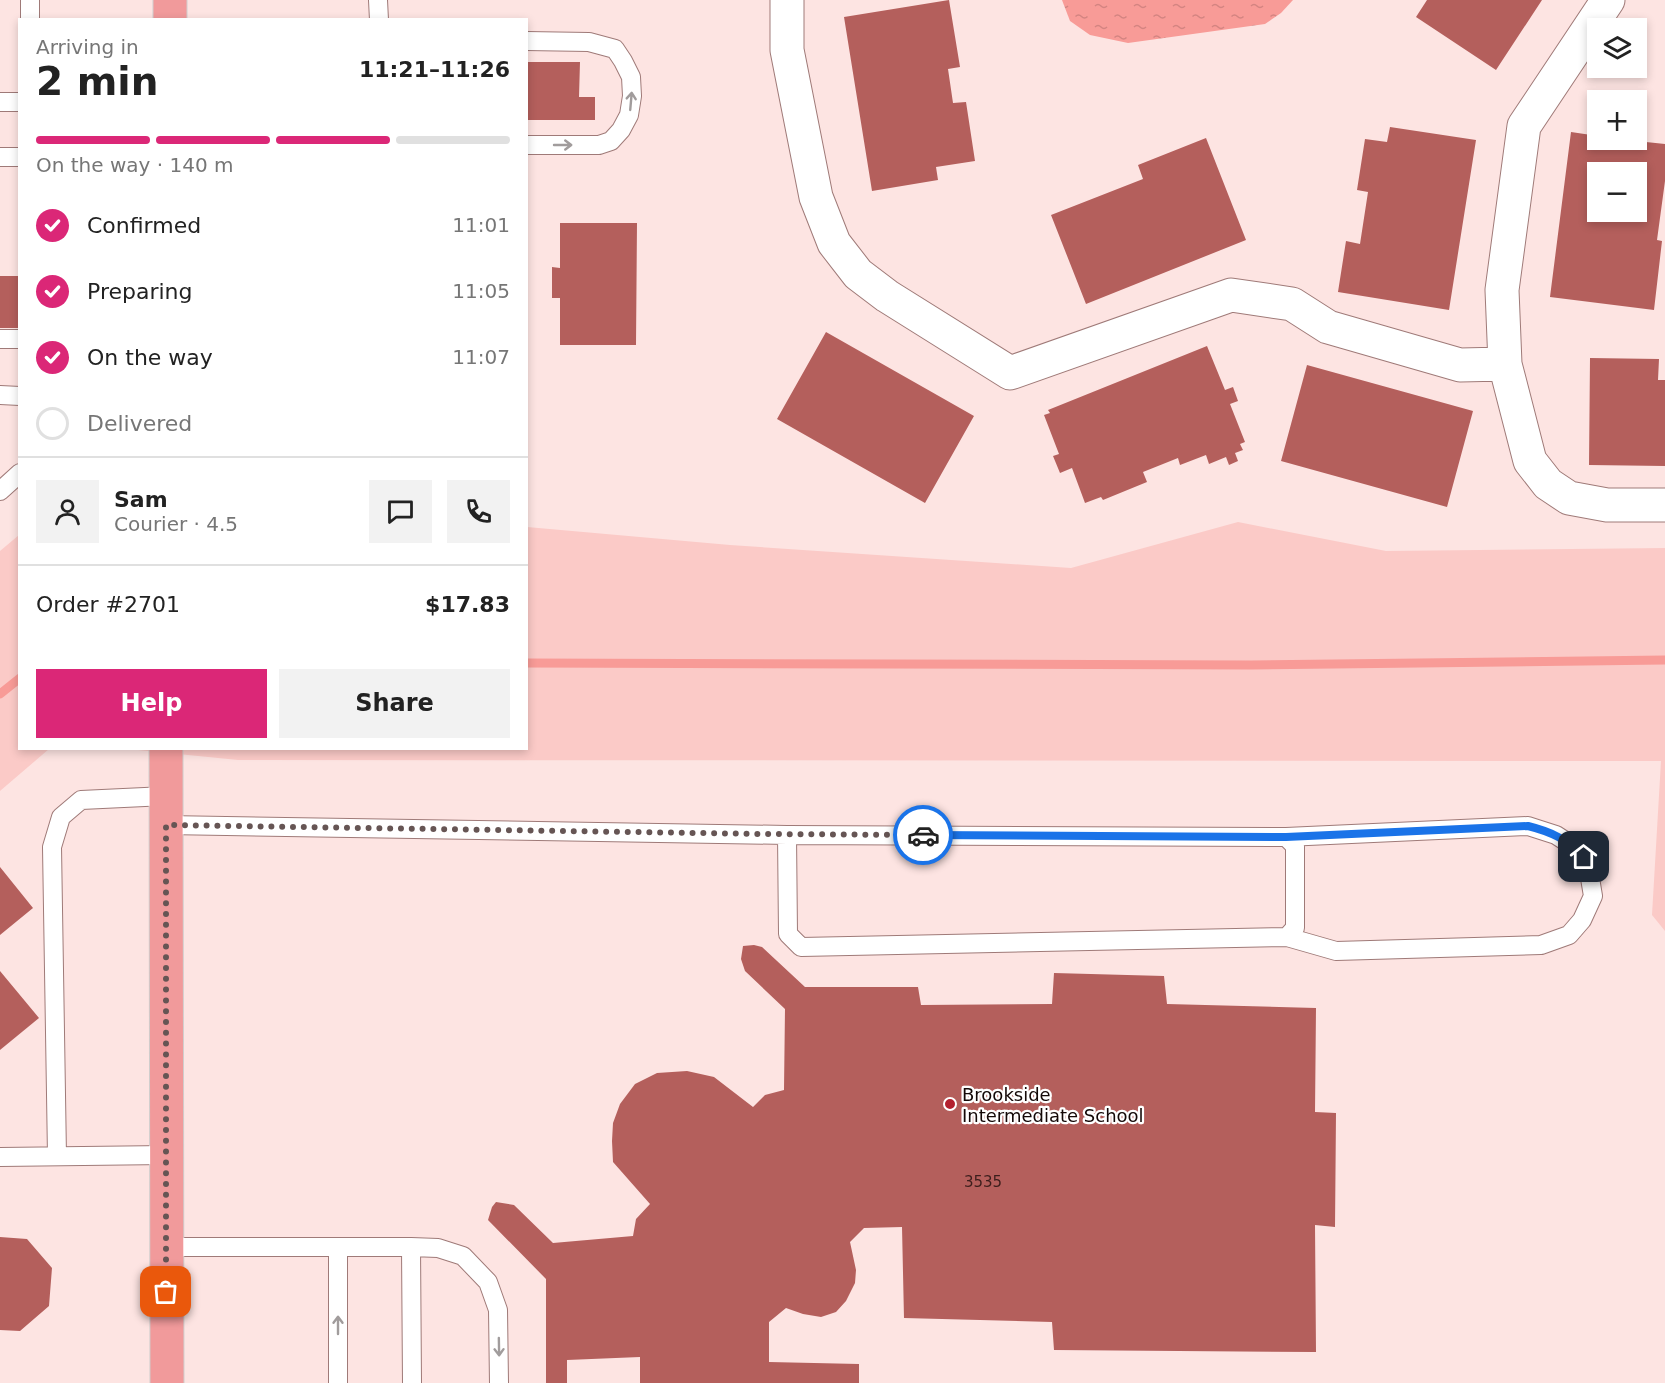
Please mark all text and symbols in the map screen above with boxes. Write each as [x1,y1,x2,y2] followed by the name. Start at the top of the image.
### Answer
[1587,18,1647,222] map controls
[1587,18,1647,78] button: layers
[36,35,139,59] text: Arriving in
[359,57,510,82] text: 11:21–11:26
[36,59,158,104] text: 2 min
[1587,90,1647,150] button: +
[625,92,636,112] one-way arrow
[552,139,572,151] one-way arrow
[36,153,234,177] text: On the way · 140 m
[1587,162,1647,222] button: −
[36,209,69,242] icon: check
[87,213,201,238] text: Confirmed
[452,213,510,237] text: 11:01
[36,275,69,308] icon: check
[87,279,193,304] text: Preparing
[452,279,510,303] text: 11:05
[36,341,69,374] icon: check
[87,345,213,370] text: On the way
[452,345,510,369] text: 11:07
[87,411,192,436] text: Delivered
[36,480,99,543] button: person
[369,480,432,543] button: chat
[447,480,510,543] button: phone
[114,487,168,512] text: Sam
[114,512,238,536] text: Courier · 4.5
[36,592,180,617] text: Order #2701
[425,592,510,617] text: $17.83
[36,669,267,738] button: Help
[279,669,510,738] button: Share
[893,805,953,865] courier
[907,819,940,852] icon: car
[1558,831,1609,882] pin
[1567,840,1600,873] icon: home
[962,1084,1144,1126] place label: Brookside Intermediate School
[943,1097,957,1111] marker: Brookside Intermediate School
[964,1173,1002,1191] house number: 3535
[140,1266,191,1317] pin
[149,1275,182,1308] icon: bag
[332,1315,344,1335] one-way arrow
[493,1336,505,1356] one-way arrow

